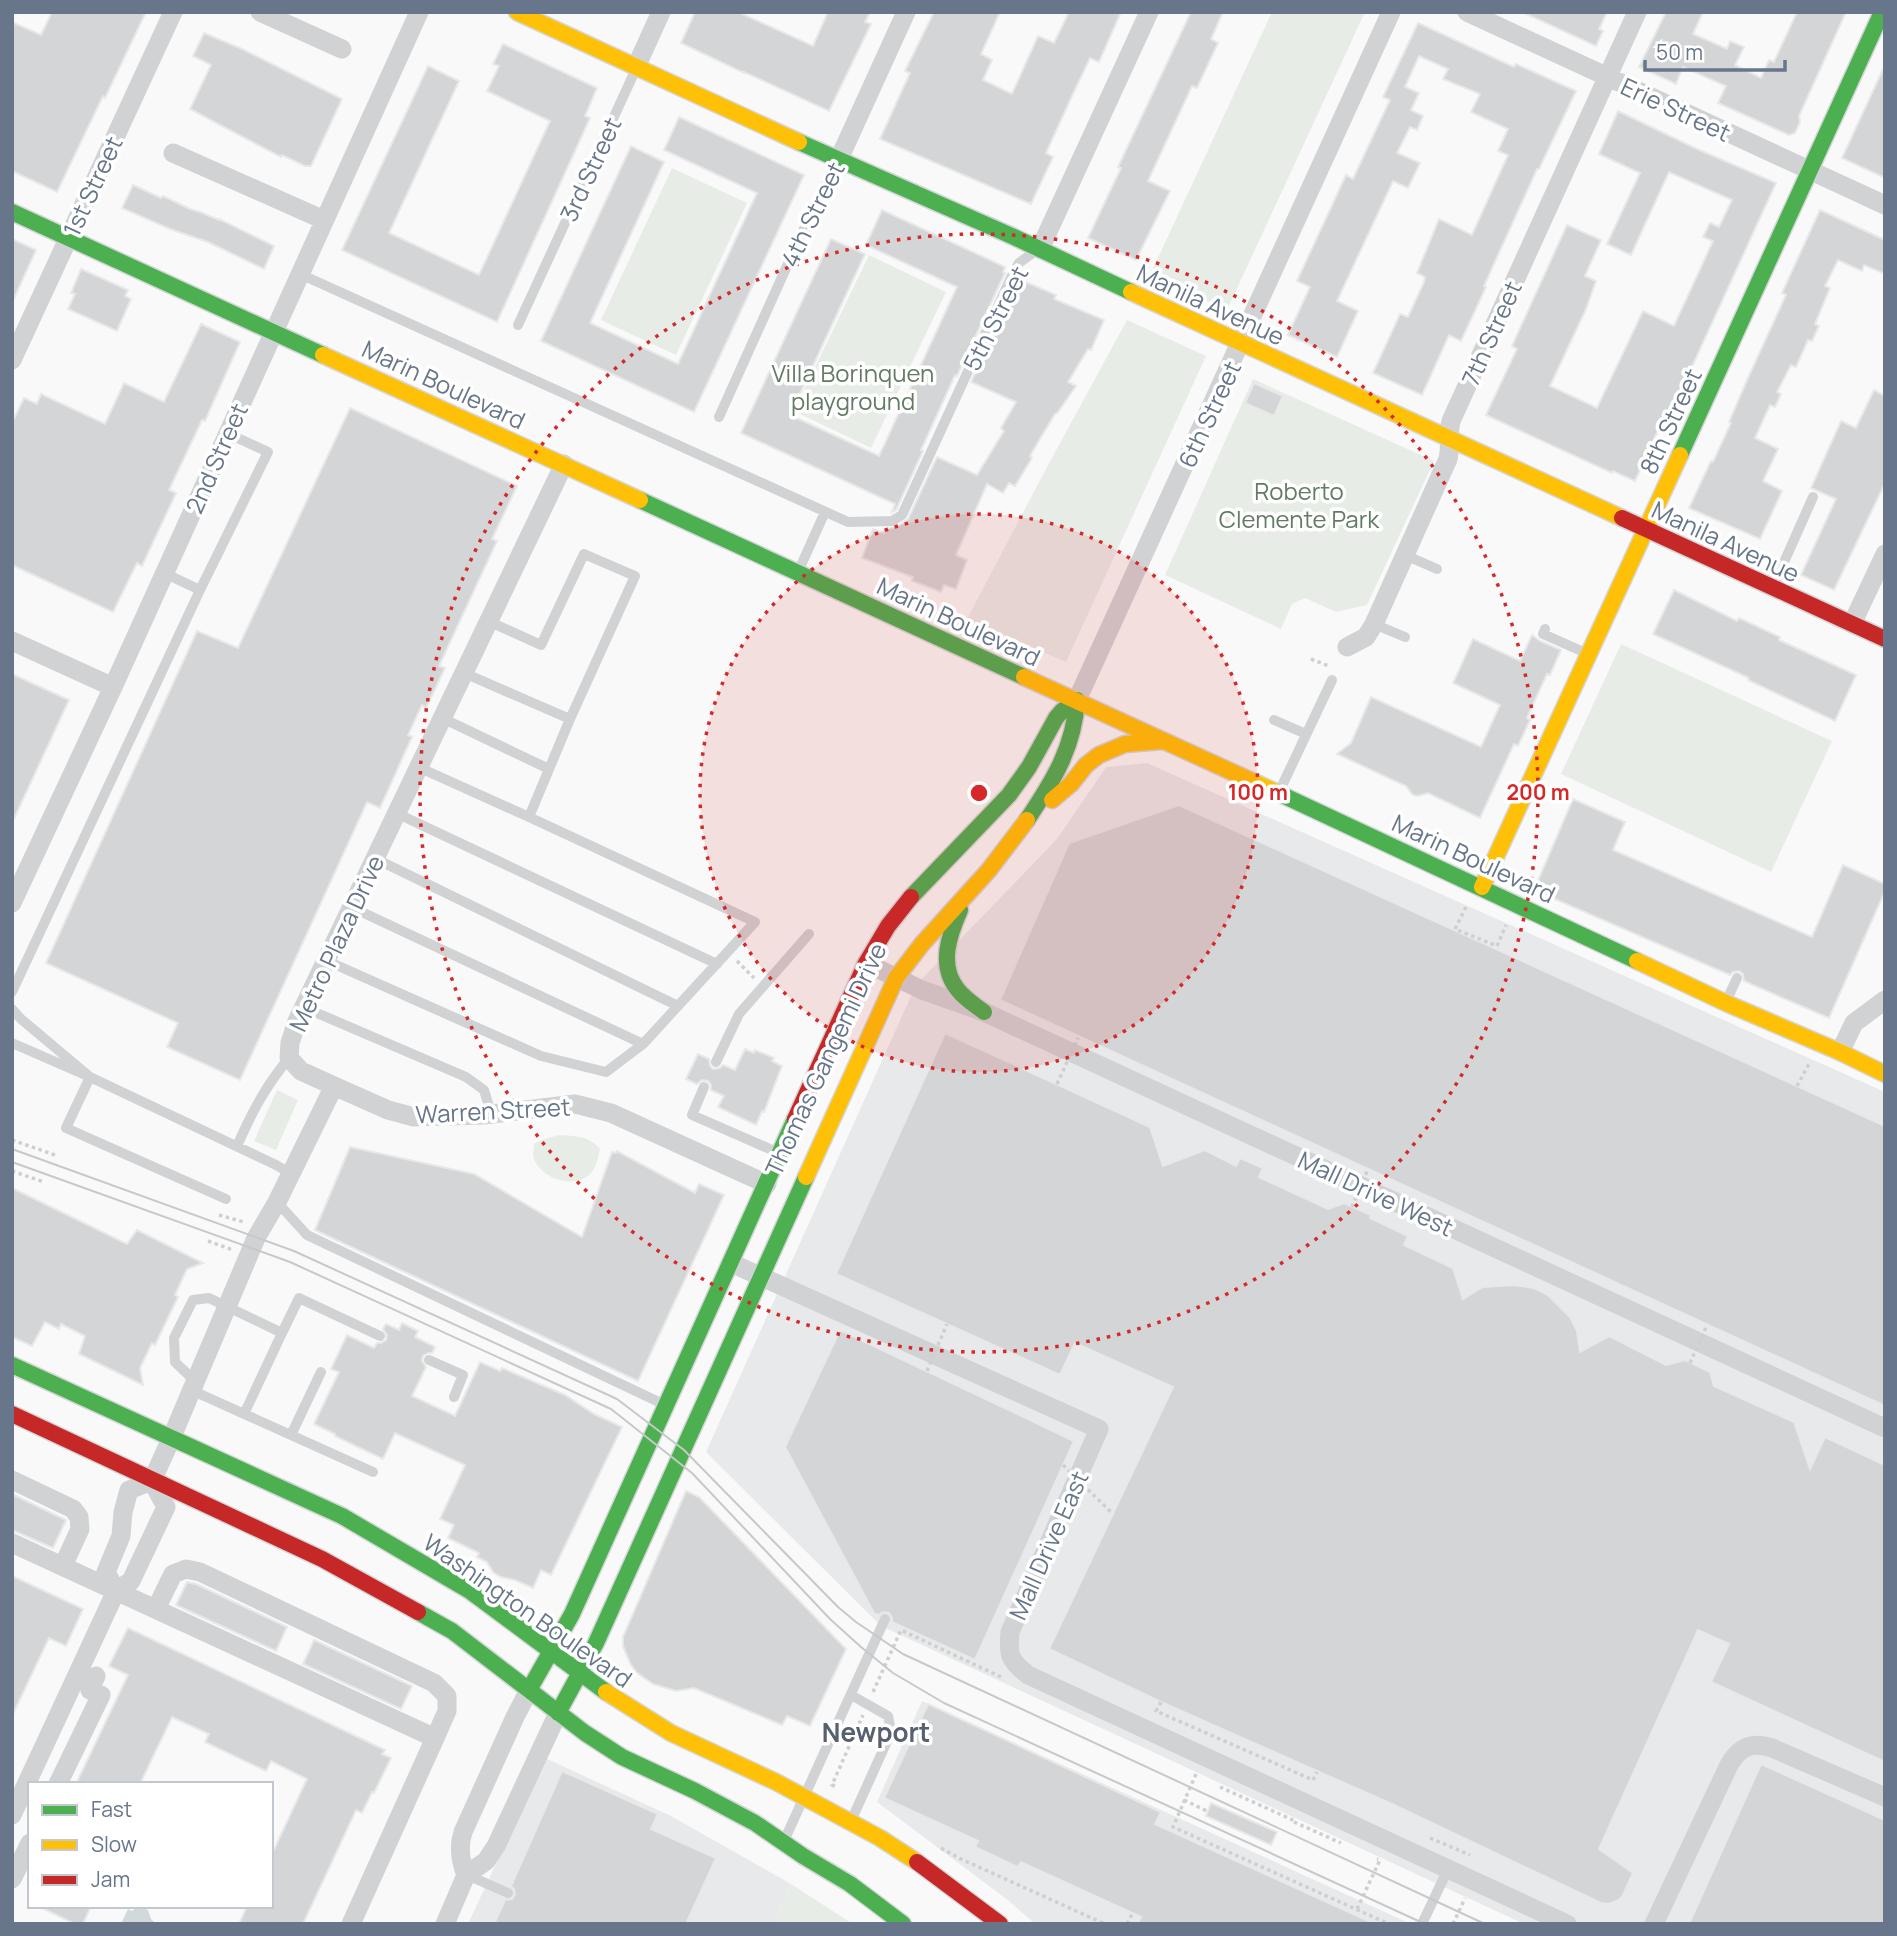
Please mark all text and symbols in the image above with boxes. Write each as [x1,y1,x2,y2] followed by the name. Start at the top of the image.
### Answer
[1645,28,1785,72] scale bar
[1656,38,1703,66] text: 50 m
[1616,69,1736,149] street label: Erie Street
[552,112,628,226] street label: 3rd Street
[54,131,130,241] street label: 1st Street
[772,156,852,272] street label: 4th Street
[1132,255,1290,353] street label: Manila Avenue
[955,260,1035,376] street label: 5th Street
[1453,275,1529,391] street label: 7th Street
[357,332,531,436] street label: Marin Boulevard
[1170,355,1248,473] street label: 6th Street
[772,356,934,417] park label: Villa Borinquen playground
[1631,363,1709,479] street label: 8th Street
[177,398,255,518] street label: 2nd Street
[1219,474,1380,535] park label: Roberto Clemente Park
[1647,492,1805,590] street label: Manila Avenue
[872,569,1046,673] street label: Marin Boulevard
[1228,778,1288,806] text: 100 m
[1506,778,1570,806] text: 200 m
[967,781,991,805] centre of rings
[1387,806,1561,910] street label: Marin Boulevard
[281,850,391,1036] street label: Metro Plaza Drive
[757,937,893,1181] street label: Thomas Gangemi Drive
[415,1089,571,1131] street label: Warren Street
[1293,1143,1459,1243] street label: Mall Drive West
[1000,1465,1096,1625] street label: Mall Drive East
[417,1525,639,1695] street label: Washington Boulevard
[822,1714,930,1750] district label: Newport
[28,1782,273,1908] legend
[91,1795,132,1823] text: Fast
[91,1830,137,1858] text: Slow
[91,1865,130,1893] text: Jam

